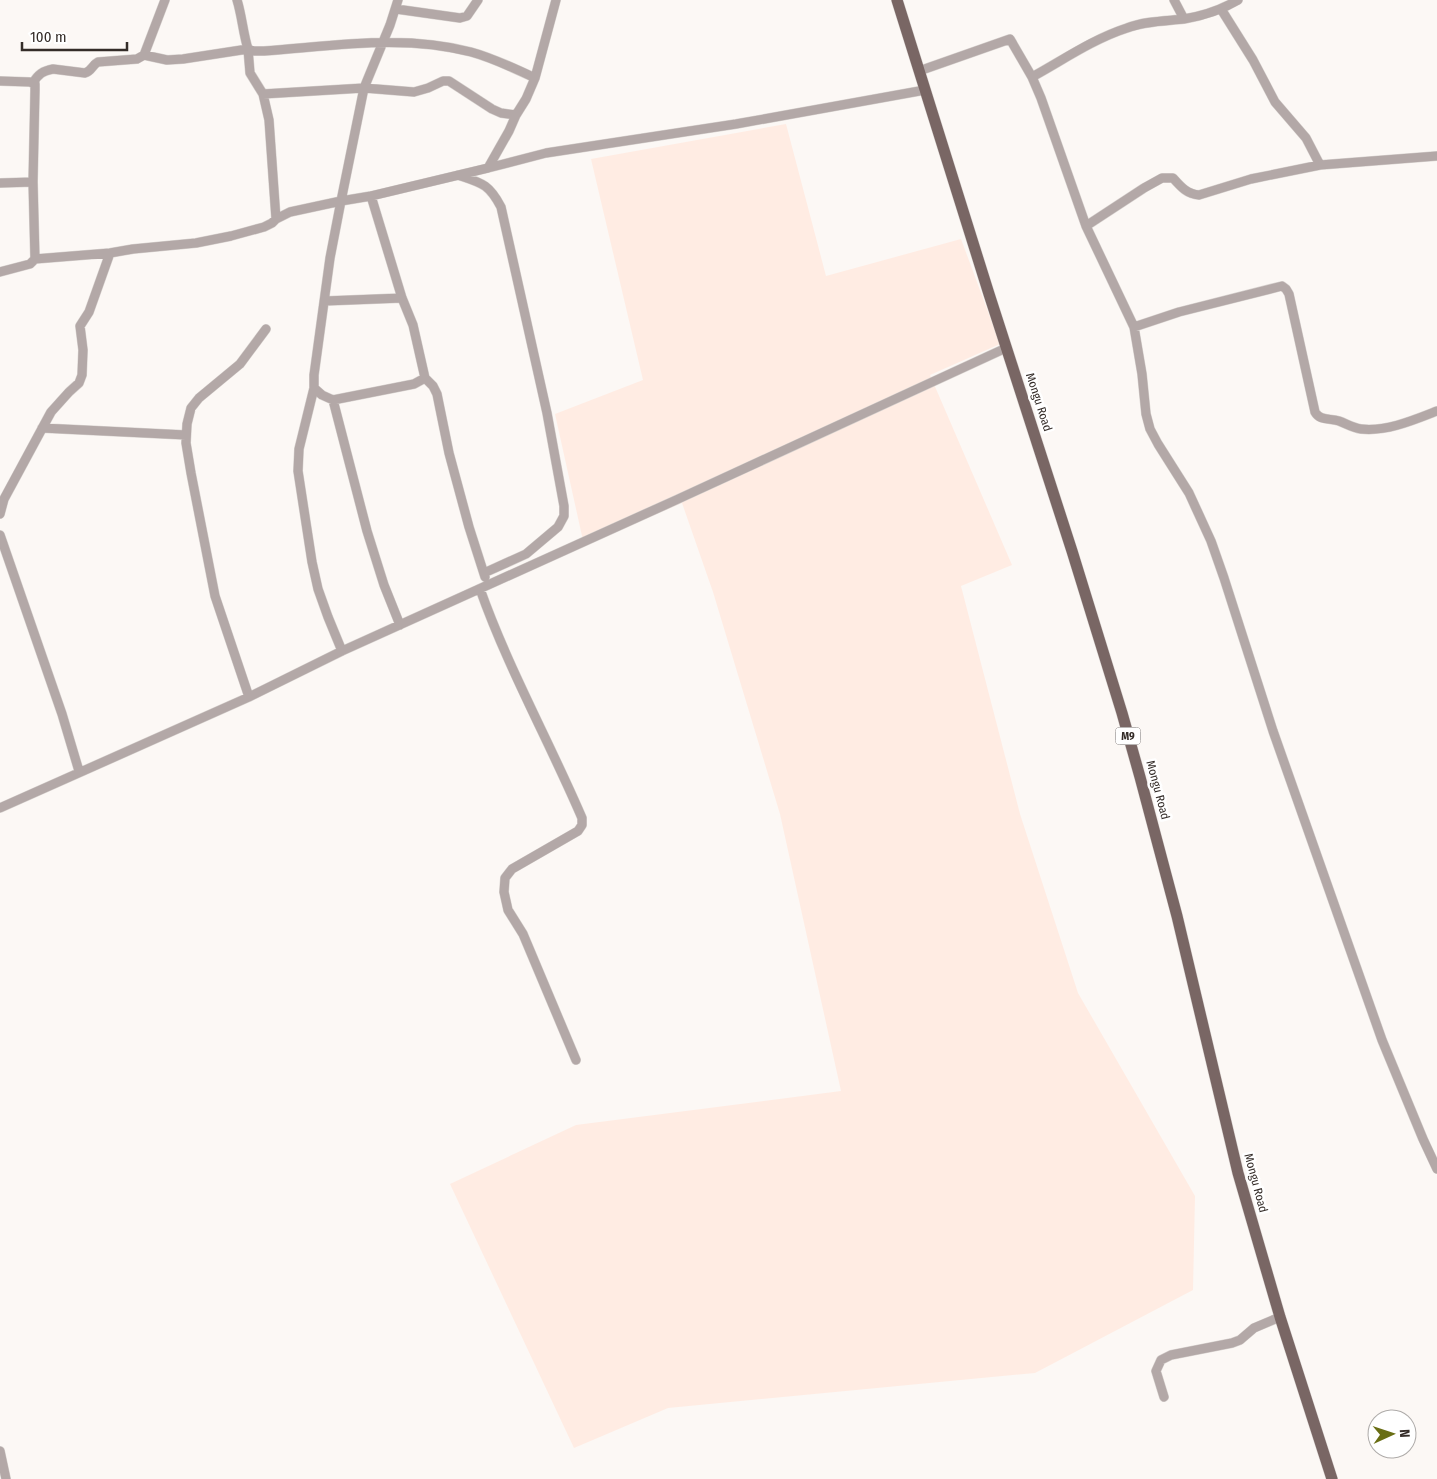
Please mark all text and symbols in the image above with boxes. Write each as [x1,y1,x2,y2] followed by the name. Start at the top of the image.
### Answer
[22,20,128,52] scale bar
[30,28,67,46] text: 100 m
[1023,371,1055,433] street label: Mongu Road
[1116,728,1140,744] road number: M9
[1143,759,1173,821] street label: Mongu Road
[1241,1152,1271,1214] street label: Mongu Road
[1367,1409,1417,1459] north arrow
[1396,1429,1413,1438] text: N

